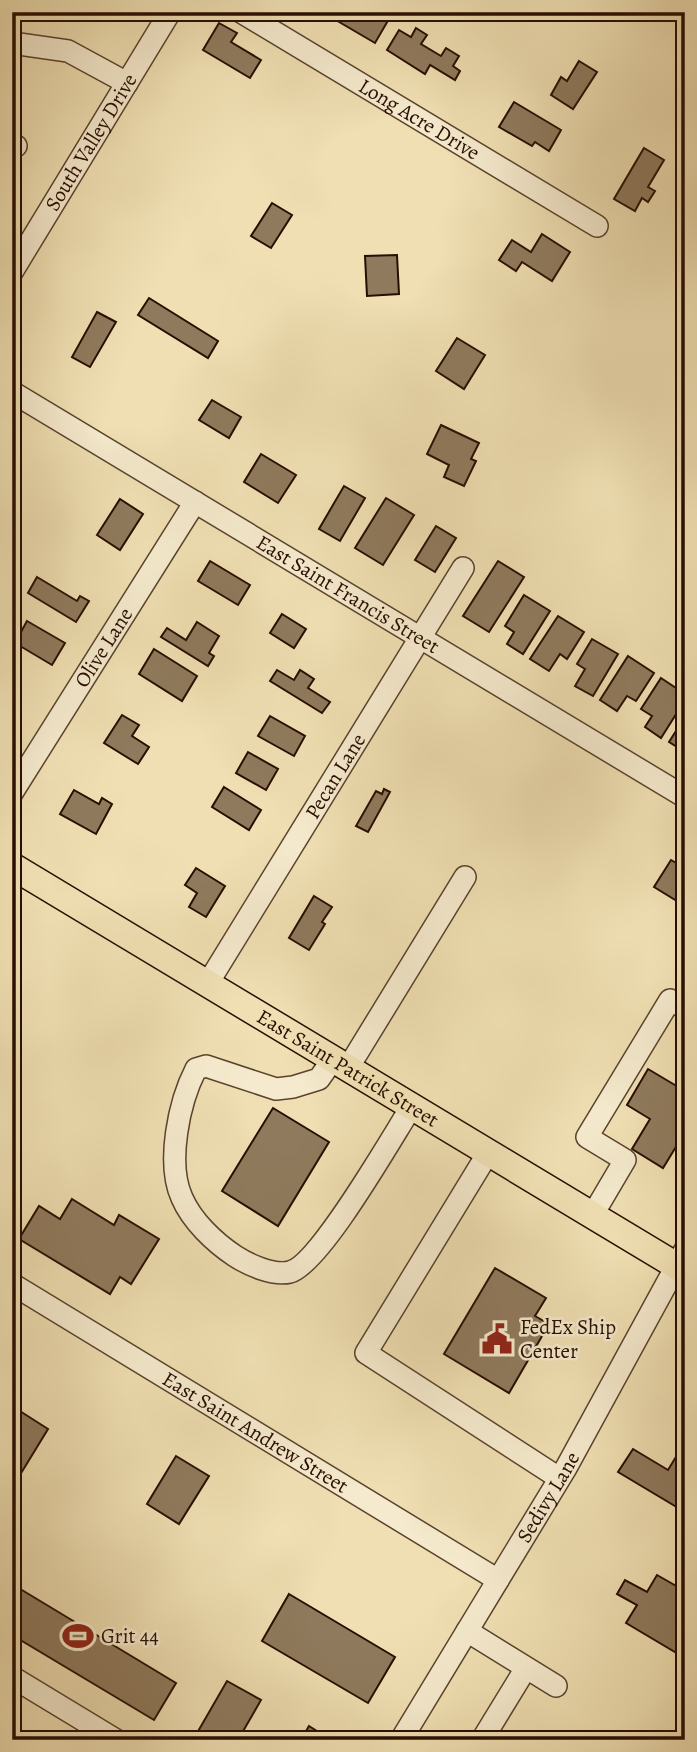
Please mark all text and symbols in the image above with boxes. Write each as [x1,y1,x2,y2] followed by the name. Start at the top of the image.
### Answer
[38,68,143,216] street label: South Valley Drive
[353,72,485,166] street label: Long Acre Drive
[251,528,445,660] street label: East Saint Francis Street
[68,602,139,693] street label: Olive Lane
[298,728,372,824] street label: Pecan Lane
[252,1003,444,1134] street label: East Saint Patrick Street
[520,1313,616,1365] place label: FedEx Ship Center
[480,1322,514,1356] public building icon: FedEx Ship Center
[157,1365,354,1500] street label: East Saint Andrew Street
[510,1447,586,1548] street label: Sedivy Lane
[61,1619,95,1653] sports icon: Grit 44
[101,1622,159,1650] place label: Grit 44

